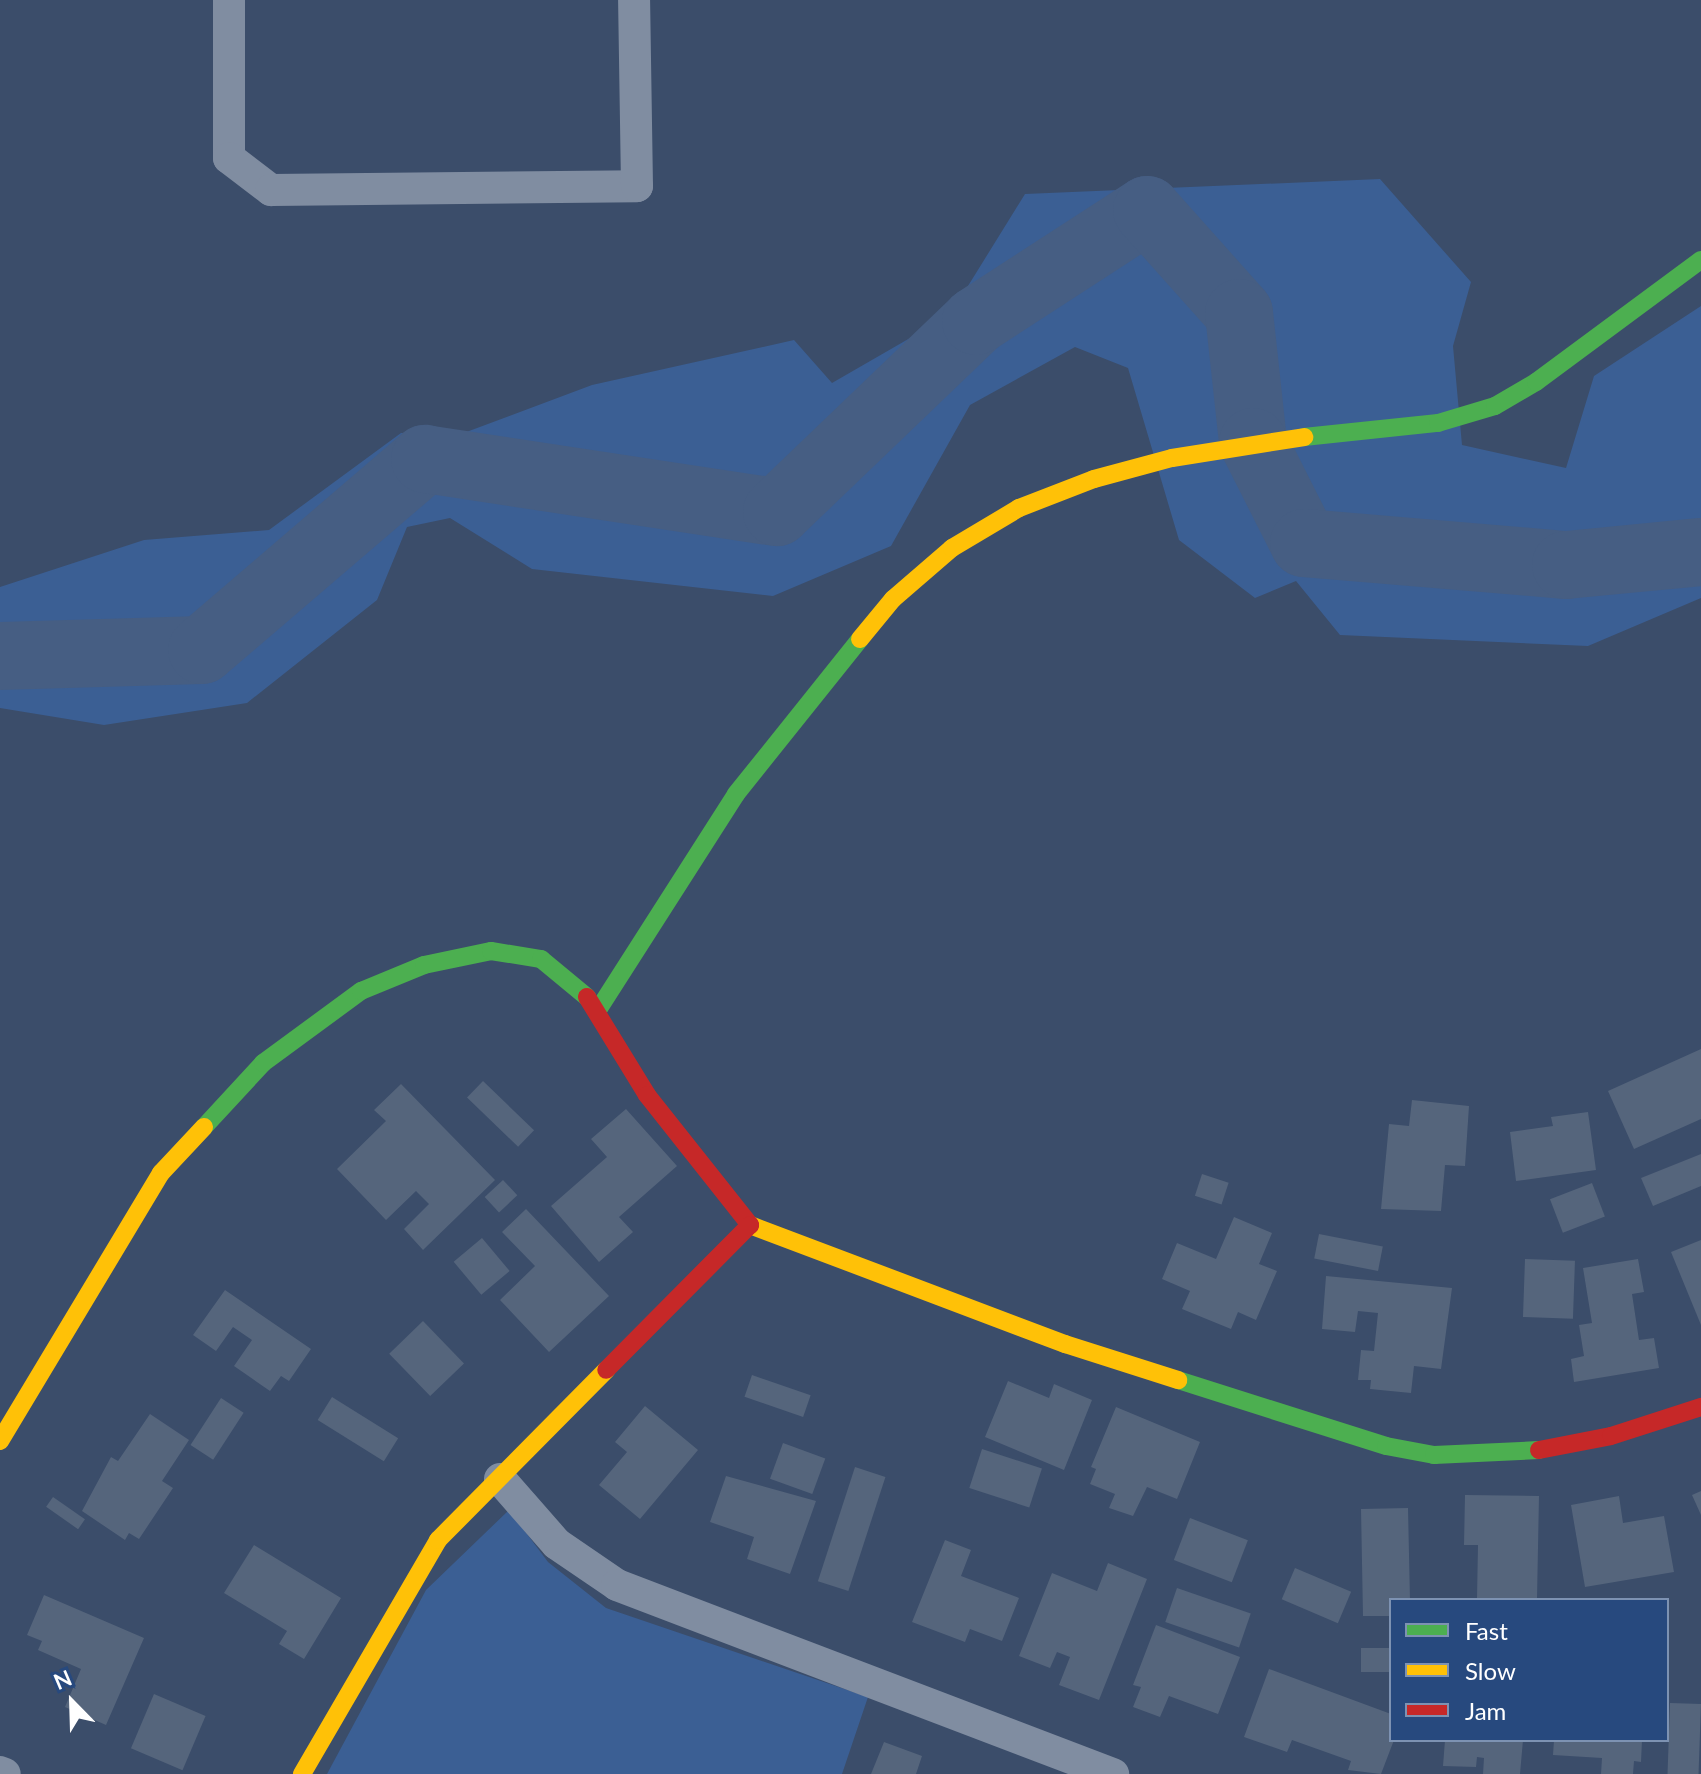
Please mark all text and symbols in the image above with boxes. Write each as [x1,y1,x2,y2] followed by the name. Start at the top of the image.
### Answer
[1389,1598,1669,1742] legend
[1465,1616,1508,1645] text: Fast
[1465,1656,1516,1685] text: Slow
[32,1662,112,1742] north arrow
[49,1664,75,1695] text: N
[1465,1696,1506,1725] text: Jam

